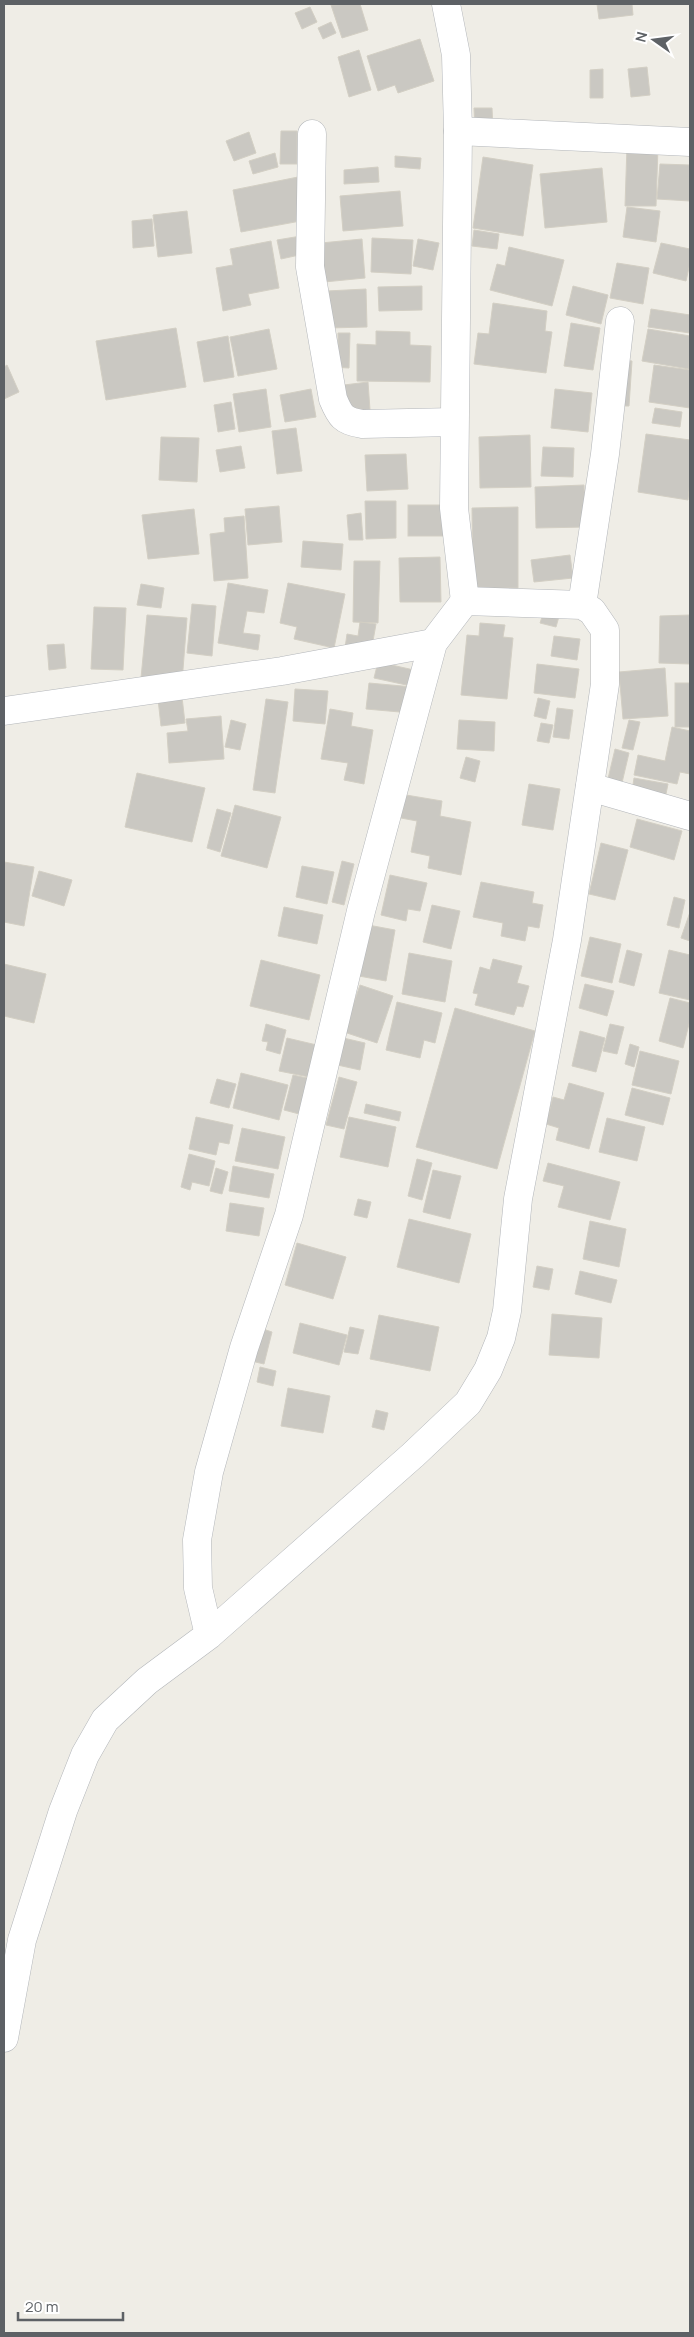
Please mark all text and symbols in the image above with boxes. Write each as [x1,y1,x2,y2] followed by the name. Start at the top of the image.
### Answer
[629,15,679,65] north arrow
[630,30,651,44] text: N
[18,2290,122,2322] scale bar
[25,2296,58,2317] text: 20 m

